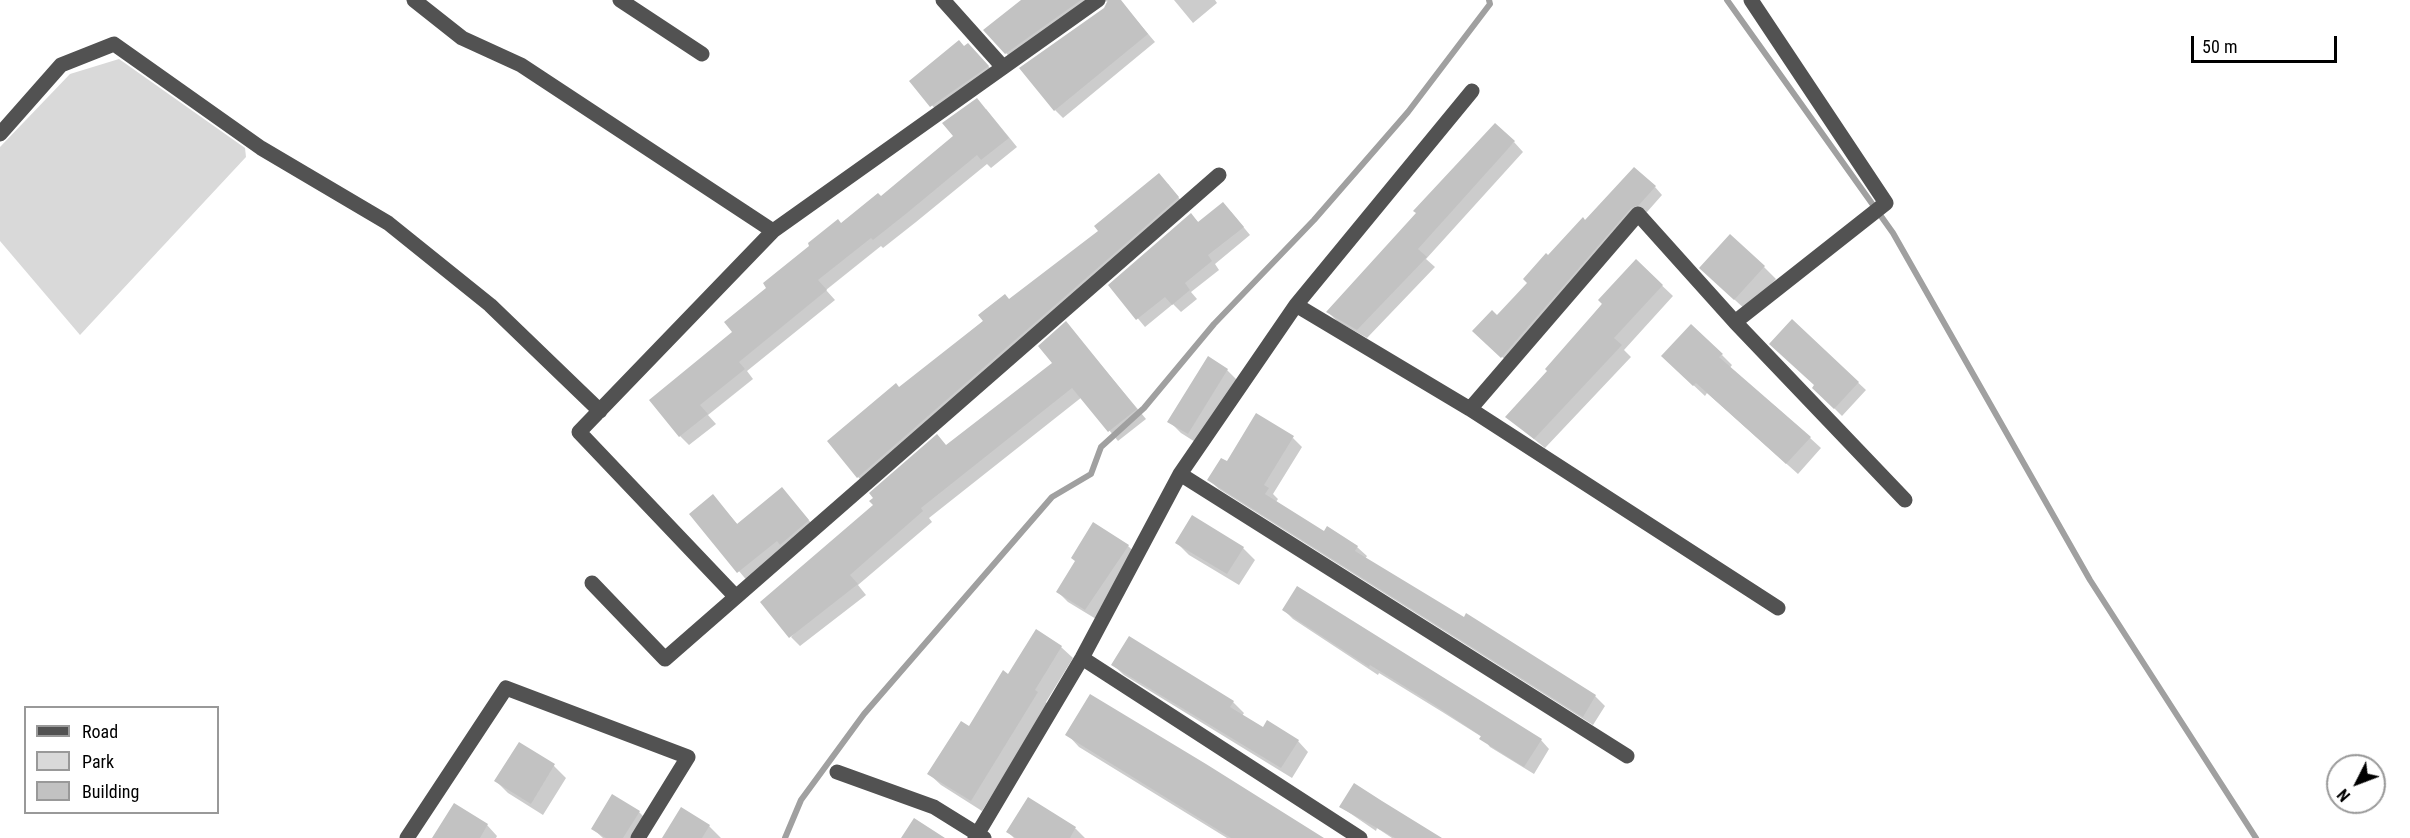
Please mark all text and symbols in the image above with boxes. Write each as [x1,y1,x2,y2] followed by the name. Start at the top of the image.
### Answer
[2194,24,2340,62] scale bar
[2202,36,2237,57] text: 50 m
[24,706,219,814] legend
[82,721,118,742] text: Road
[82,751,114,772] text: Park
[2326,754,2386,814] north arrow
[82,781,139,802] text: Building
[2333,785,2354,805] text: N

